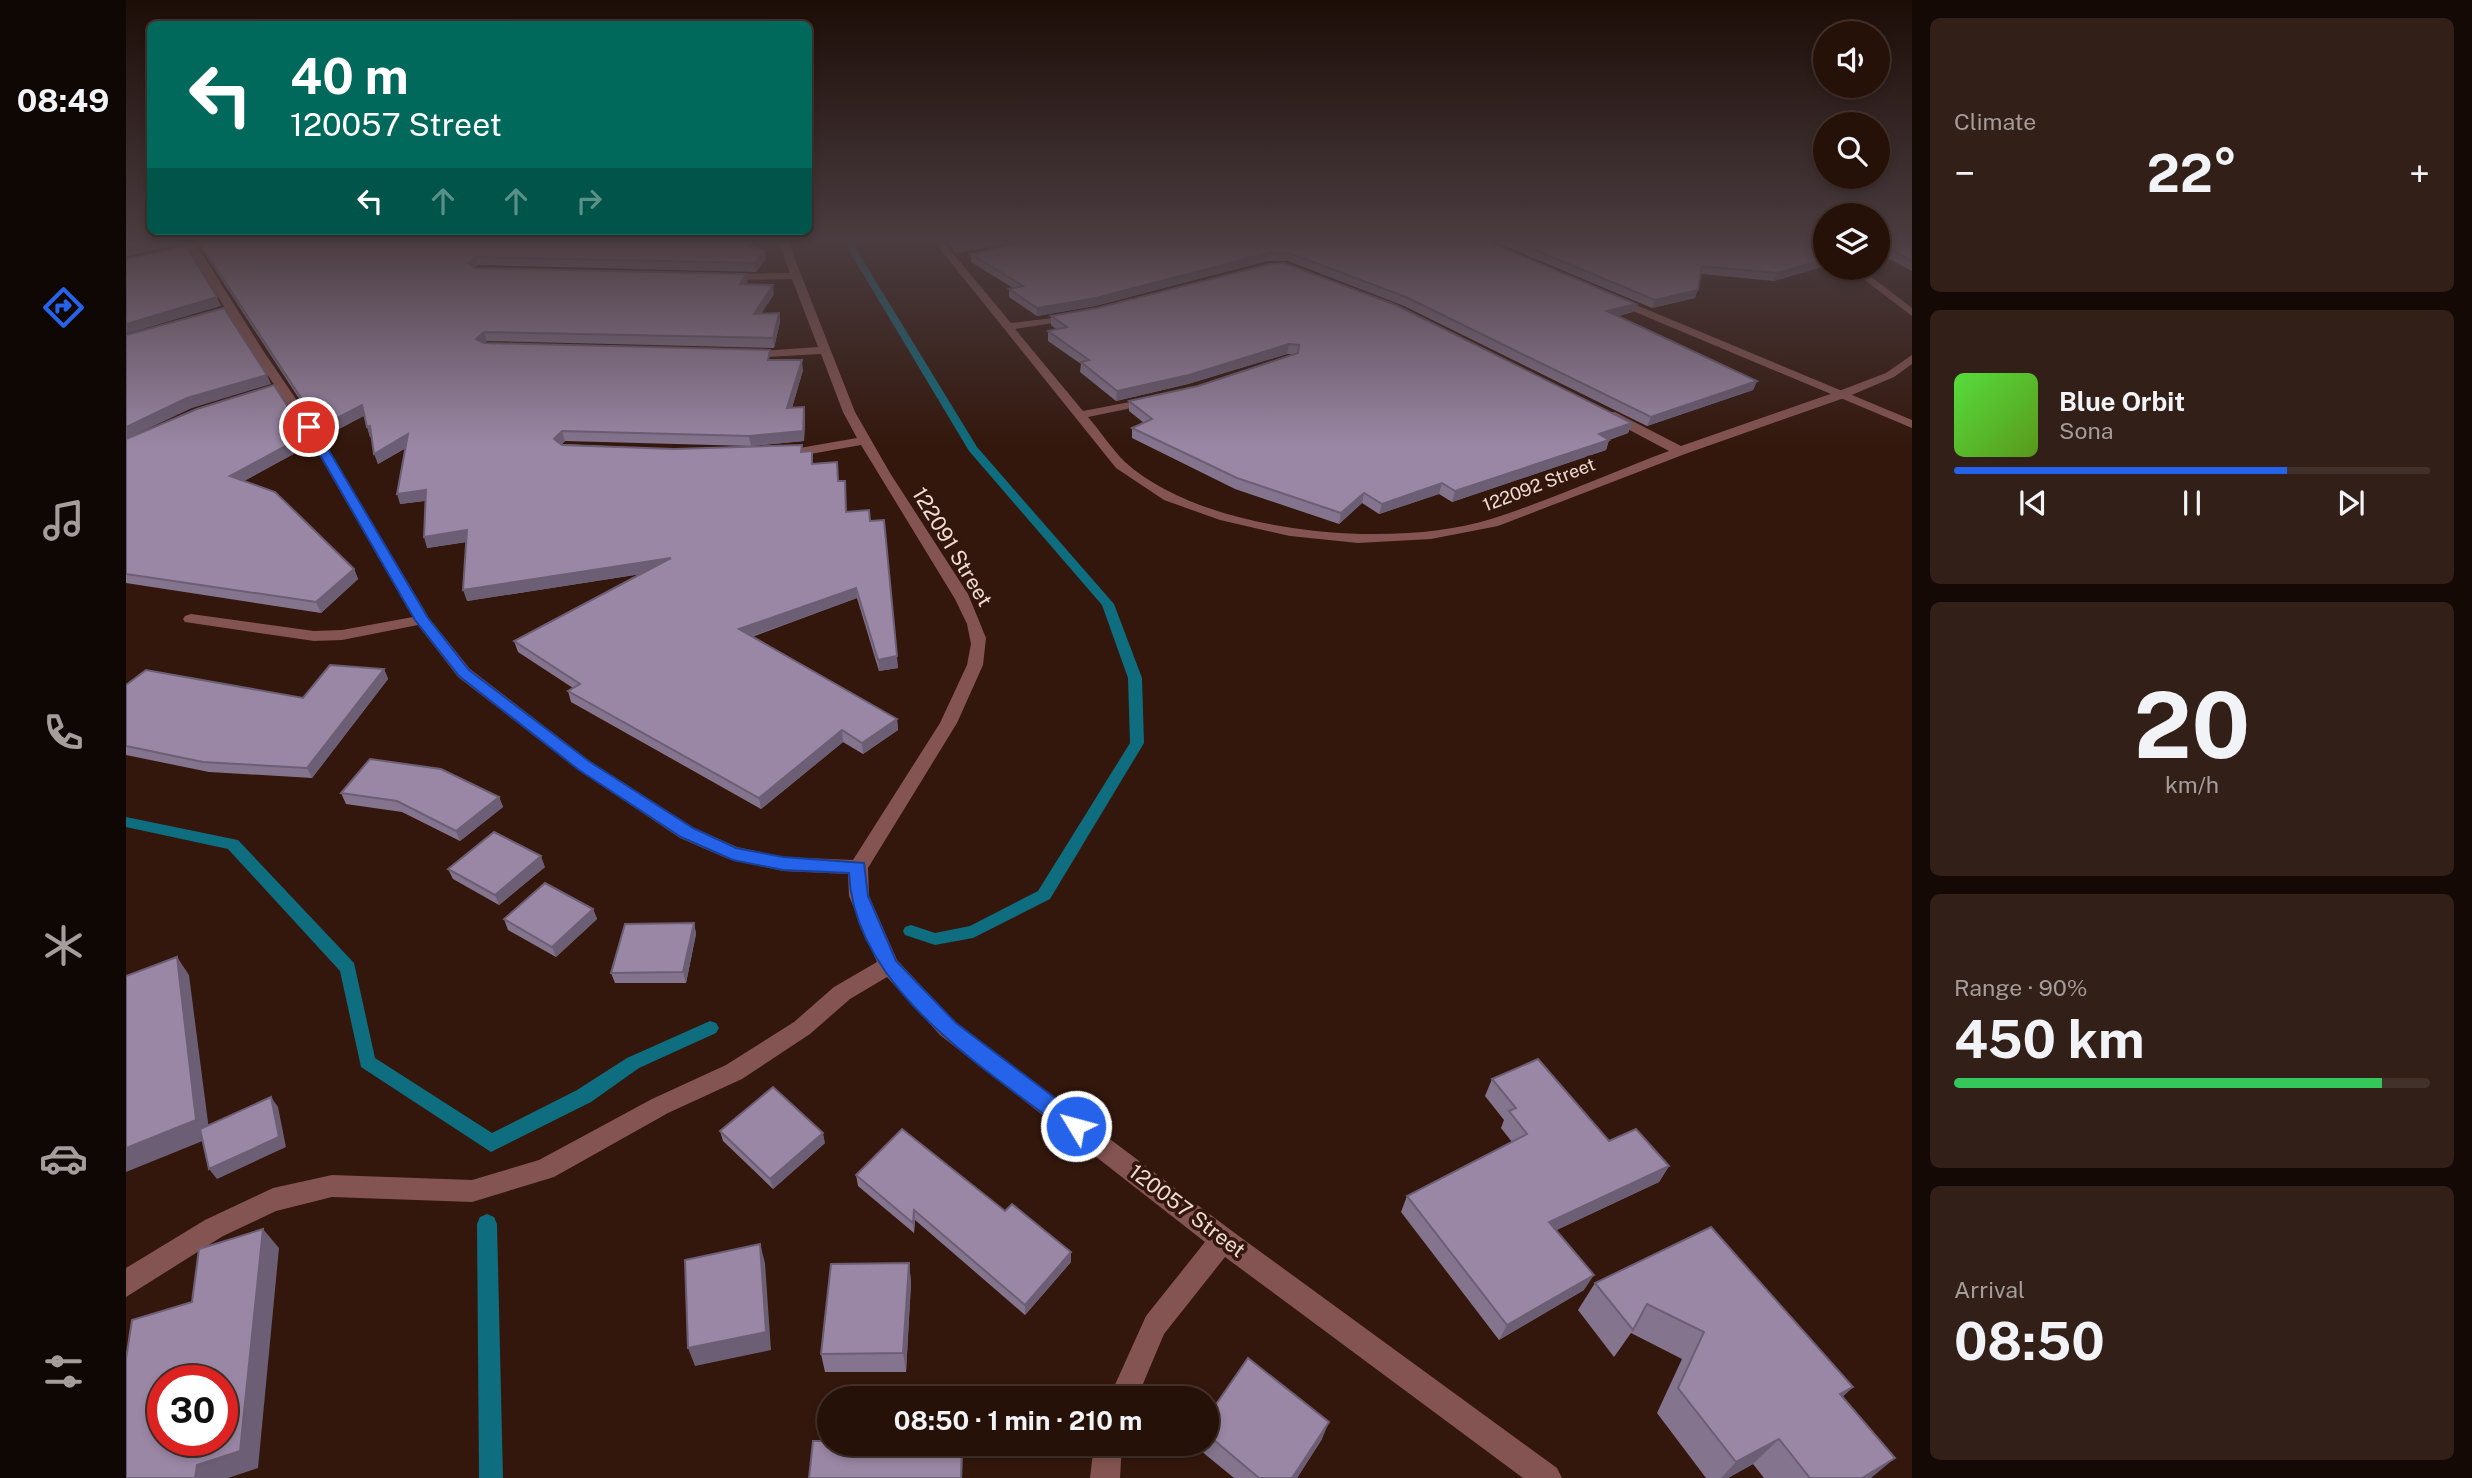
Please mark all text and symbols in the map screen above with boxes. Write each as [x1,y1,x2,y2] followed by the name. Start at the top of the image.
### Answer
[1813,21,1890,280] map controls
[1813,21,1890,98] button: sound
[290,47,409,105] text: 40 m
[175,49,266,140] icon: left
[17,82,109,119] text: 08:49
[290,106,502,143] text: 120057 Street
[1954,108,2036,135] text: Climate
[1813,112,1890,189] button: search
[2147,143,2237,204] text: 22°
[1954,151,1975,196] text: −
[2409,151,2430,196] text: +
[351,182,389,220] icon: left
[424,182,462,220] icon: ahead
[497,182,535,220] icon: ahead
[570,182,608,220] icon: right
[1813,203,1890,280] button: layers
[39,283,88,332] icon: directions
[2059,386,2185,417] text: Blue Orbit
[279,397,339,457] pin
[290,408,328,446] icon: arrive
[2059,417,2113,444] text: Sona
[1480,453,1598,516] street label: 122092 Street
[907,483,998,611] street label: 122091 Street
[2014,484,2052,522] icon: previous
[2173,484,2211,522] icon: pause
[2332,484,2370,522] icon: next
[39,496,88,545] icon: music
[2134,672,2250,778] text: 20
[39,708,88,757] icon: phone
[2165,771,2219,798] text: km/h
[39,921,88,970] icon: climate
[1954,974,2088,1001] text: Range · 90%
[1954,1009,2145,1070] text: 450 km
[1039,1089,1113,1163] position arrow
[39,1134,88,1183] icon: car
[1124,1159,1250,1262] street label: 120057 Street
[1954,1276,2025,1303] text: Arrival
[1954,1311,2105,1372] text: 08:50
[39,1347,88,1396] icon: filters
[147,1365,238,1456] speed limit sign: 30
[894,1405,1142,1436] text: 08:50 · 1 min · 210 m

